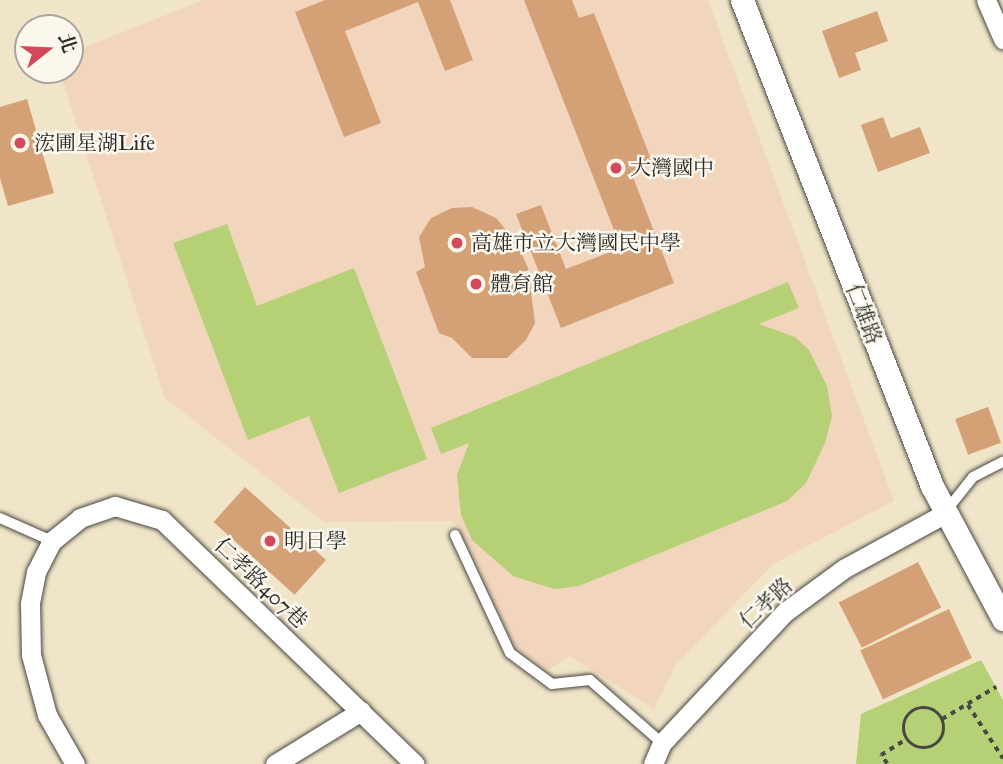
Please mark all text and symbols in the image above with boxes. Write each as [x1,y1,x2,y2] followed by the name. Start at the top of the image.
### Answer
[14,14,84,84] north arrow
[54,30,81,56] text: 北
[34,130,155,156] place label: 浤圃星湖Life
[12,135,28,151] marker: 浤圃星湖Life
[630,155,714,181] place label: 大灣國中
[608,160,624,176] marker: 大灣國中
[471,230,681,256] place label: 高雄市立大灣國民中學
[449,235,465,251] marker: 高雄市立大灣國民中學
[490,271,553,297] place label: 體育館
[468,276,484,292] marker: 體育館
[841,280,887,348] street label: 仁雄路
[284,528,347,554] place label: 明日學
[209,533,313,633] street label: 仁孝路407巷
[262,533,278,549] marker: 明日學
[734,572,798,634] street label: 仁孝路

